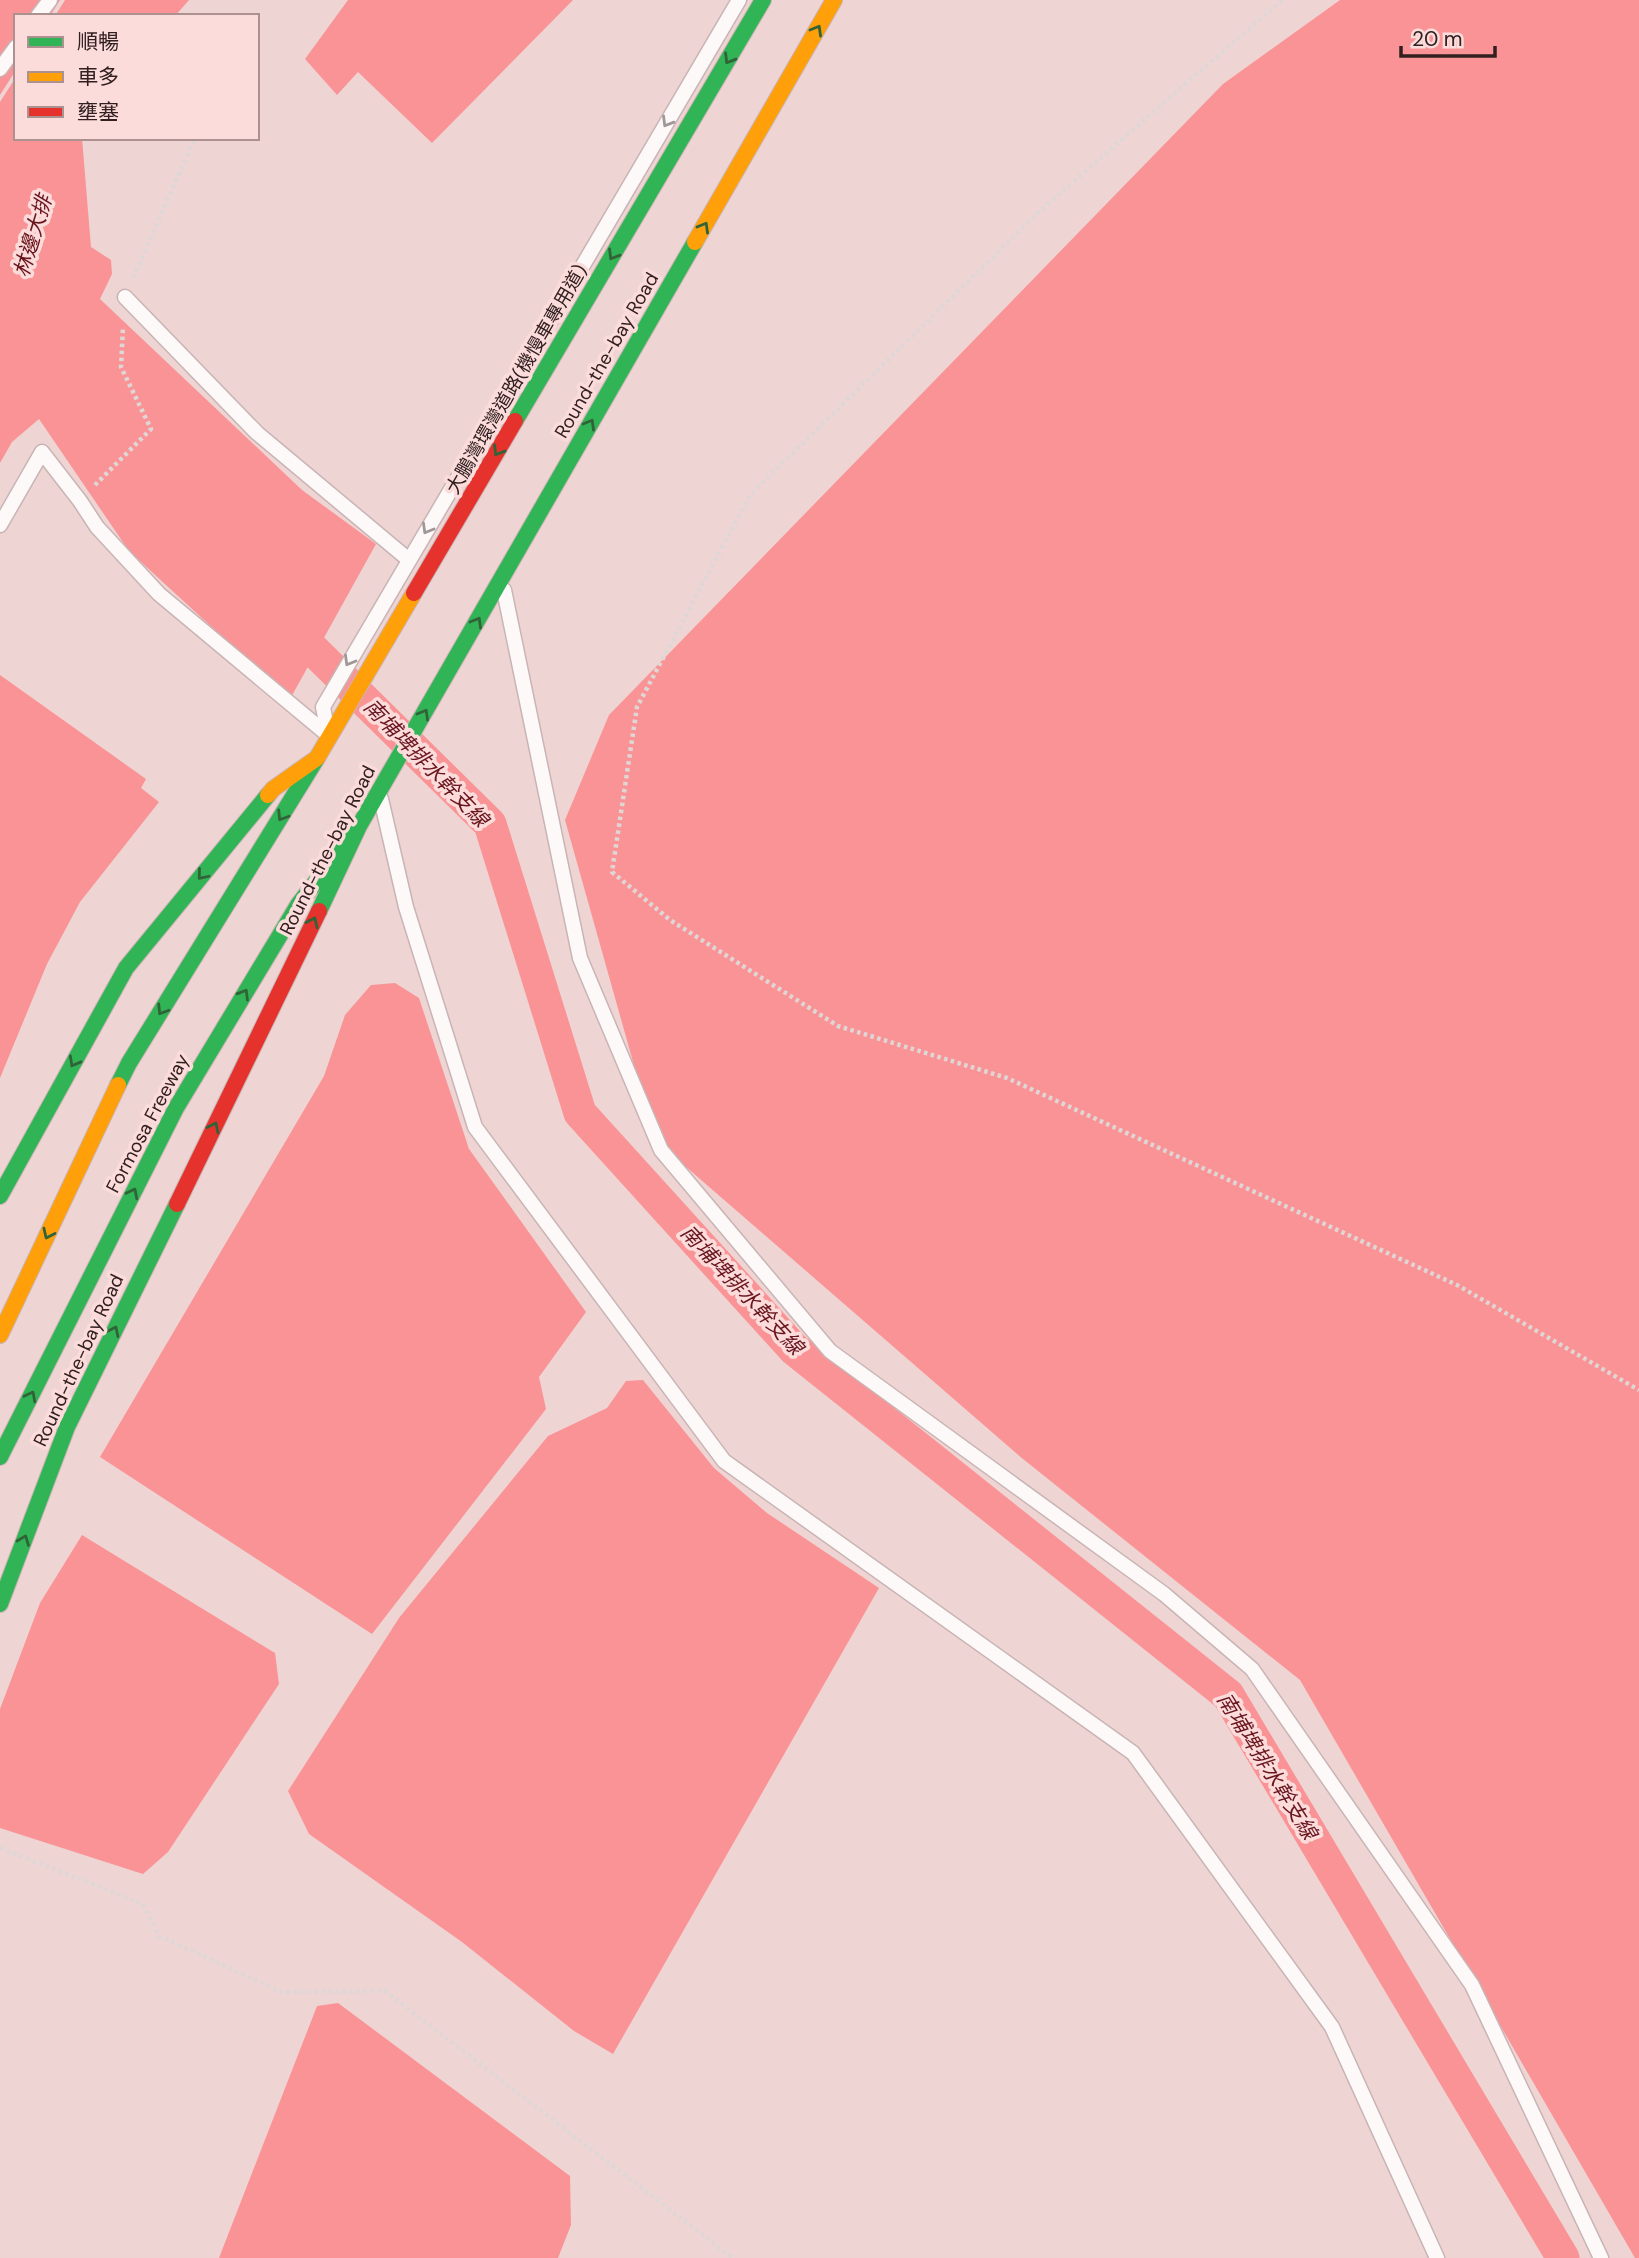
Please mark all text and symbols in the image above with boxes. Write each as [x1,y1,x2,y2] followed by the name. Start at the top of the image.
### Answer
[14,14,259,140] legend
[1401,14,1496,58] scale bar
[809,25,822,37] one-way arrow
[1412,25,1463,53] text: 20 m
[77,28,119,56] text: 順暢
[724,51,737,64] one-way arrow
[77,63,119,91] text: 車多
[77,98,119,126] text: 壅塞
[662,115,675,128] one-way arrow
[7,189,60,280] water label: 林邊大排
[695,222,708,235] one-way arrow
[608,247,621,260] one-way arrow
[440,260,593,499] street label: 大鵬灣環灣道路(機慢車專用道)
[549,268,664,443] street label: Round-the-bay Road
[582,419,595,432] one-way arrow
[493,443,506,456] one-way arrow
[422,522,435,535] one-way arrow
[469,616,482,629] one-way arrow
[345,654,358,667] one-way arrow
[358,693,496,835] water label: 南埔埤排水幹支線
[416,708,429,721] one-way arrow
[274,761,381,939] street label: Round-the-bay Road
[277,808,290,821] one-way arrow
[198,867,210,880] one-way arrow
[305,917,319,929] one-way arrow
[236,989,249,1002] one-way arrow
[158,1002,171,1015] one-way arrow
[100,1049,195,1197] street label: Formosa Freeway
[69,1055,82,1067] one-way arrow
[206,1122,220,1134] one-way arrow
[124,1188,138,1200] one-way arrow
[674,1219,811,1362] water label: 南埔埤排水幹支線
[43,1227,57,1239] one-way arrow
[28,1270,129,1450] street label: Round-the-bay Road
[105,1326,119,1338] one-way arrow
[22,1391,36,1403] one-way arrow
[16,1534,30,1546] one-way arrow
[1211,1687,1324,1846] water label: 南埔埤排水幹支線

